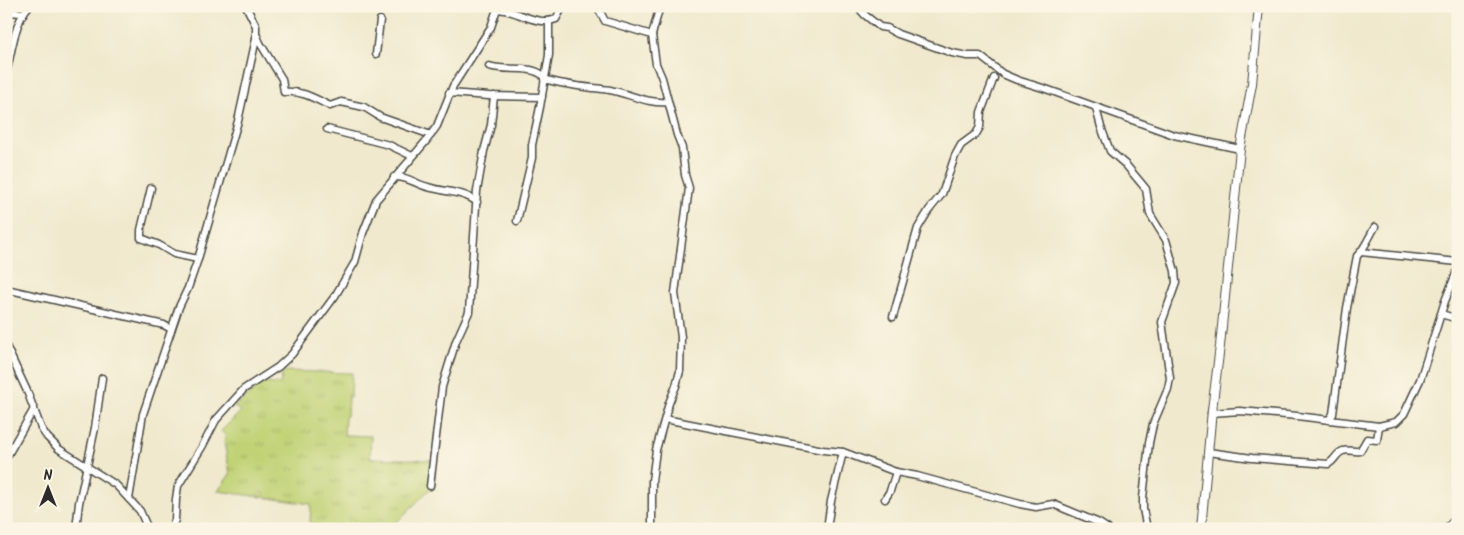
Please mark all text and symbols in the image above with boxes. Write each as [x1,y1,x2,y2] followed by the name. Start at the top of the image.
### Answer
[22,462,72,512] north arrow
[44,465,53,487] text: N

